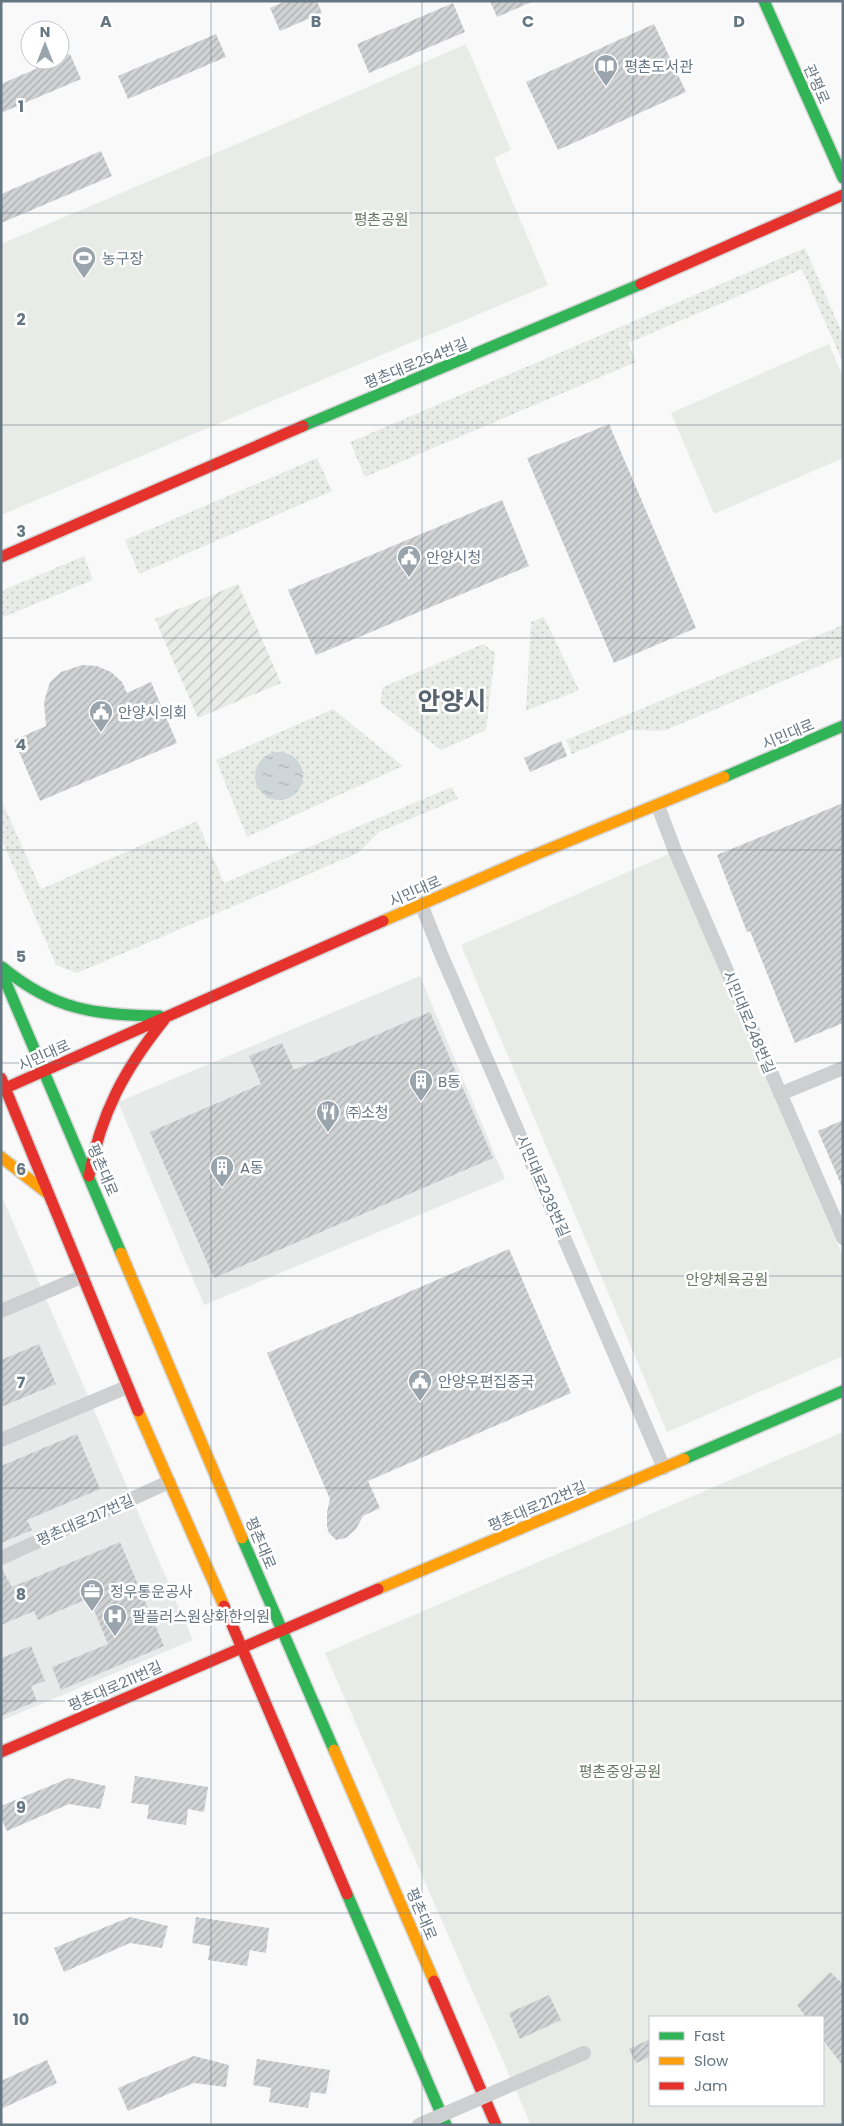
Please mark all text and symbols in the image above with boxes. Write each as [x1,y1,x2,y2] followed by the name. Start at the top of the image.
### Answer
[100,10,112,33] text: A
[311,10,321,33] text: B
[522,10,534,33] text: C
[733,10,745,33] text: D
[20,20,70,70] north arrow
[40,22,50,42] text: N
[593,53,619,87] library icon: 평촌도서관
[624,56,693,77] place label: 평촌도서관
[799,61,835,107] street label: 관평로
[18,95,24,118] text: 1
[353,209,409,230] park label: 평촌공원
[71,245,97,279] sports icon: 농구장
[102,248,144,269] place label: 농구장
[16,308,26,331] text: 2
[361,333,471,393] street label: 평촌대로254번길
[16,520,26,543] text: 3
[396,544,422,578] public building icon: 안양시청
[426,547,481,568] place label: 안양시청
[417,684,487,719] district label: 안양시
[88,699,114,733] public building icon: 안양시의회
[118,702,187,723] place label: 안양시의회
[758,714,818,754] street label: 시민대로
[16,733,27,756] text: 4
[386,870,444,912] street label: 시민대로
[16,945,26,968] text: 5
[718,967,780,1077] street label: 시민대로248번길
[15,1034,73,1076] street label: 시민대로
[408,1068,434,1102] building icon: B동
[438,1071,461,1092] place label: B동
[315,1099,341,1133] restaurant icon: ㈜소청
[346,1102,389,1123] place label: ㈜소청
[511,1132,575,1240] street label: 시민대로238번길
[83,1140,123,1200] street label: 평촌대로
[209,1154,235,1188] building icon: A동
[240,1157,264,1178] place label: A동
[16,1158,26,1181] text: 6
[686,1269,768,1290] park label: 안양체육공원
[407,1368,433,1402] public building icon: 안양우편집중국
[17,1371,26,1394] text: 7
[438,1371,535,1392] place label: 안양우편집중국
[485,1476,589,1536] street label: 평촌대로212번길
[33,1489,137,1551] street label: 평촌대로217번길
[241,1513,281,1573] street label: 평촌대로
[79,1578,105,1612] office icon: 정우통운공사
[110,1581,193,1602] place label: 정우통운공사
[16,1583,26,1606] text: 8
[102,1603,128,1637] hospital icon: 팔플러스원상화한의원
[132,1606,270,1627] place label: 팔플러스원상화한의원
[65,1656,165,1716] street label: 평촌대로211번길
[579,1761,661,1782] park label: 평촌중앙공원
[16,1796,26,1819] text: 9
[402,1884,442,1944] street label: 평촌대로
[13,2008,29,2031] text: 10
[649,2016,824,2106] legend
[694,2025,725,2046] text: Fast
[694,2050,729,2071] text: Slow
[694,2075,728,2096] text: Jam

